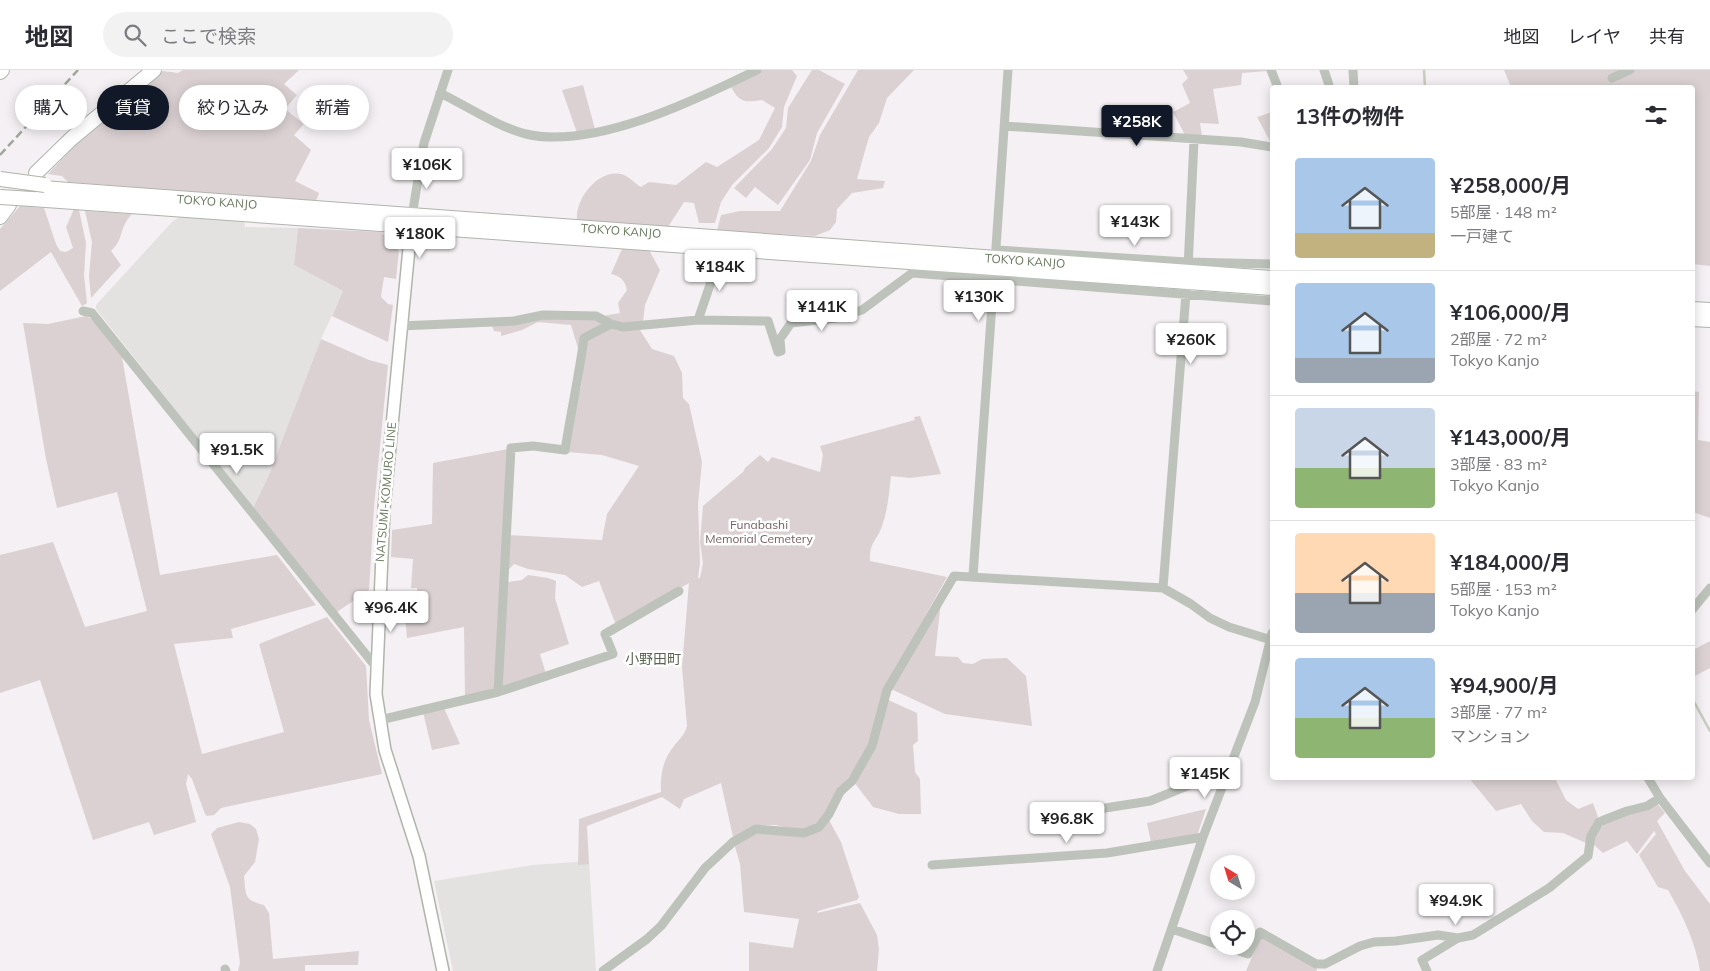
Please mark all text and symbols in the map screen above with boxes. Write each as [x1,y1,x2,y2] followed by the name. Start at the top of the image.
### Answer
[103,12,453,57] search box
[25,21,73,51] text: 地図
[121,21,149,49] icon: search
[161,24,256,48] text: ここで検索
[1504,25,1540,48] text: 地図
[1568,25,1621,48] text: レイヤ
[1649,25,1685,48] text: 共有
[15,85,87,130] chip: 購入
[97,85,169,130] chip: 賃貸
[179,85,287,130] chip: 絞り込み
[297,85,369,130] chip: 新着
[1642,101,1670,129] icon: filters
[1295,103,1404,129] text: 13件の物件
[1102,104,1172,147] pin: ¥258K
[1112,111,1162,131] text: ¥258K
[392,148,462,190] pin: ¥106K
[402,154,452,174] text: ¥106K
[1450,172,1571,198] text: ¥258,000/月
[1335,178,1395,238] icon: home
[176,191,258,212] street label: TOKYO KANJO
[1450,202,1557,222] text: 5部屋 · 148 m²
[1100,204,1170,247] pin: ¥143K
[1110,211,1160,231] text: ¥143K
[385,216,455,259] pin: ¥180K
[580,220,662,241] street label: TOKYO KANJO
[395,223,445,243] text: ¥180K
[1450,226,1514,246] text: 一戸建て
[685,250,755,292] pin: ¥184K
[984,250,1066,271] street label: TOKYO KANJO
[695,256,745,276] text: ¥184K
[944,280,1014,322] pin: ¥130K
[954,286,1004,306] text: ¥130K
[787,290,857,332] pin: ¥141K
[797,296,847,316] text: ¥141K
[1450,299,1571,325] text: ¥106,000/月
[1335,303,1395,363] icon: home
[1156,322,1226,365] pin: ¥260K
[1166,329,1216,349] text: ¥260K
[1450,329,1547,349] text: 2部屋 · 72 m²
[1450,350,1539,370] text: Tokyo Kanjo
[372,421,399,563] street label: NATSUMI-KOMURO LINE
[1450,424,1571,450] text: ¥143,000/月
[1335,428,1395,488] icon: home
[196,432,278,475] pin: ¥91.5K
[210,439,264,459] text: ¥91.5K
[1450,454,1547,474] text: 3部屋 · 83 m²
[1450,475,1539,495] text: Tokyo Kanjo
[705,517,813,546] park label: Funabashi Memorial Cemetery
[1450,549,1571,575] text: ¥184,000/月
[1335,553,1395,613] icon: home
[1450,579,1557,599] text: 5部屋 · 153 m²
[350,590,432,633] pin: ¥96.4K
[364,597,418,617] text: ¥96.4K
[1450,600,1539,620] text: Tokyo Kanjo
[625,650,681,668] district label: 小野田町
[1450,672,1558,698] text: ¥94,900/月
[1335,678,1395,738] icon: home
[1450,702,1547,722] text: 3部屋 · 77 m²
[1450,726,1530,746] text: マンション
[1170,756,1240,799] pin: ¥145K
[1180,763,1230,783] text: ¥145K
[1026,802,1108,844] pin: ¥96.8K
[1040,808,1094,828] text: ¥96.8K
[1210,855,1255,900] north arrow
[1210,855,1255,955] map controls
[1415,884,1497,926] pin: ¥94.9K
[1429,890,1483,910] text: ¥94.9K
[1210,910,1255,955] button: locate

